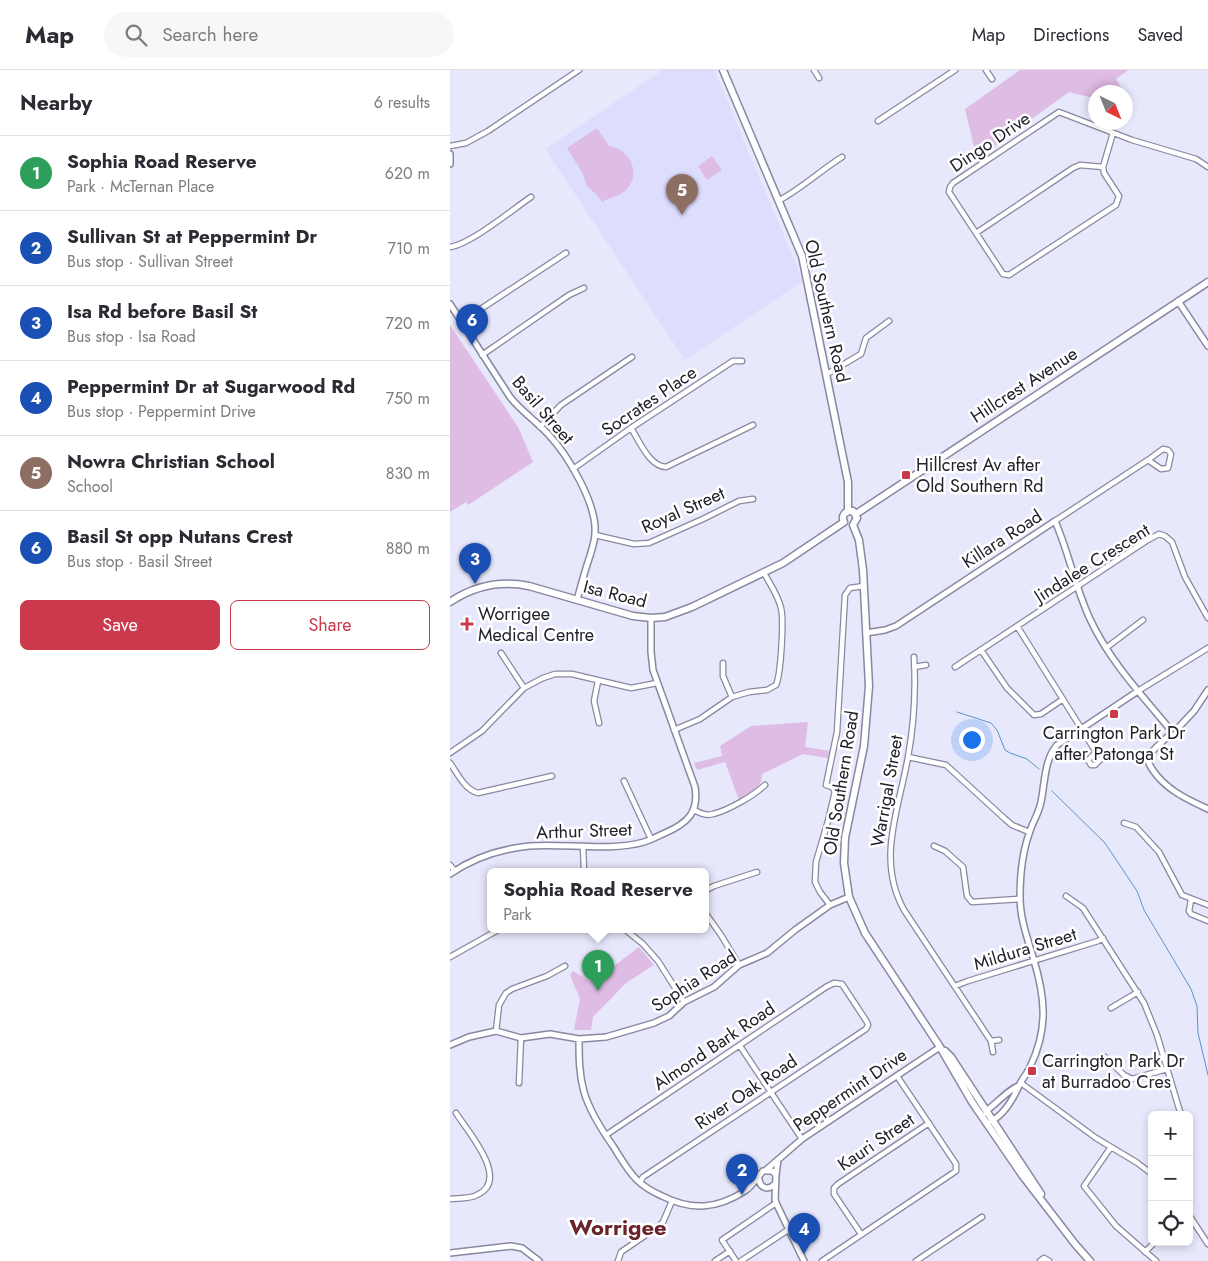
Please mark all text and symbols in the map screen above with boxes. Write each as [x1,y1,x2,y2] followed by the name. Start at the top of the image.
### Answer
[104,12,454,57] search box
[25,17,74,52] text: Map
[122,21,150,49] icon: search
[162,21,258,48] text: Search here
[972,22,1005,48] text: Map
[1033,22,1109,48] text: Directions
[1137,22,1183,48] text: Saved
[1088,85,1133,130] north arrow
[20,88,92,118] text: Nearby
[374,91,430,114] text: 6 results
[945,106,1035,178] street label: Dingo Drive
[67,148,257,175] text: Sophia Road Reserve
[32,162,40,185] text: 1
[385,162,430,185] text: 620 m
[666,174,698,215] pin: 5
[67,175,214,198] text: Park · McTernan Place
[67,223,317,250] text: Sullivan St at Peppermint Dr
[31,237,41,260] text: 2
[388,237,430,260] text: 710 m
[798,237,856,385] street label: Old Southern Road
[67,250,233,273] text: Bus stop · Sullivan Street
[67,298,257,325] text: Isa Rd before Basil St
[456,304,488,345] pin: 6
[31,312,41,335] text: 3
[386,312,430,335] text: 720 m
[67,325,196,348] text: Bus stop · Isa Road
[965,341,1083,429] street label: Hillcrest Avenue
[596,359,702,443] street label: Socrates Place
[506,370,581,450] street label: Basil Street
[67,373,355,400] text: Peppermint Dr at Sugarwood Rd
[30,387,42,410] text: 4
[386,387,430,410] text: 750 m
[67,400,256,423] text: Bus stop · Peppermint Drive
[67,448,275,475] text: Nowra Christian School
[916,452,1044,499] place label: Hillcrest Av after Old Southern Rd
[31,462,41,485] text: 5
[386,462,430,485] text: 830 m
[900,469,912,481] marker: Hillcrest Av after Old Southern Rd
[67,475,113,498] text: School
[637,480,729,540] street label: Royal Street
[957,503,1047,575] street label: Killara Road
[1028,517,1155,610] street label: Jindalee Crescent
[67,523,293,550] text: Basil St opp Nutans Crest
[31,537,41,560] text: 6
[386,537,430,560] text: 880 m
[459,543,491,584] pin: 3
[67,550,212,573] text: Bus stop · Basil Street
[581,574,649,614] street label: Isa Road
[20,600,220,650] button: Save
[230,600,430,650] button: Share
[478,601,594,648] place label: Worrigee Medical Centre
[460,617,474,631] marker: Worrigee Medical Centre
[1108,708,1120,720] marker: Carrington Park Dr after Patonga St
[817,709,865,857] street label: Old Southern Road
[1043,720,1186,767] place label: Carrington Park Dr after Patonga St
[959,727,985,753] your location
[864,732,910,849] street label: Warrigal Street
[536,816,633,846] street label: Arthur Street
[487,868,709,933] popup
[503,876,693,903] text: Sophia Road Reserve
[503,903,532,926] text: Park
[970,921,1080,977] street label: Mildura Street
[646,944,742,1018] street label: Sophia Road
[582,950,614,991] pin: 1
[648,996,780,1096] street label: Almond Bark Road
[788,1042,912,1138] street label: Peppermint Drive
[690,1048,802,1136] street label: River Oak Road
[1042,1048,1185,1095] place label: Carrington Park Dr at Burradoo Cres
[1026,1065,1038,1077] marker: Carrington Park Dr at Burradoo Cres
[832,1106,920,1177] street label: Kauri Street
[1148,1111,1193,1246] map controls
[1148,1111,1193,1156] button: +
[726,1154,758,1195] pin: 2
[1148,1156,1193,1201] button: −
[1148,1201,1193,1246] button: locate
[569,1211,667,1243] district label: Worrigee
[788,1213,820,1254] pin: 4

